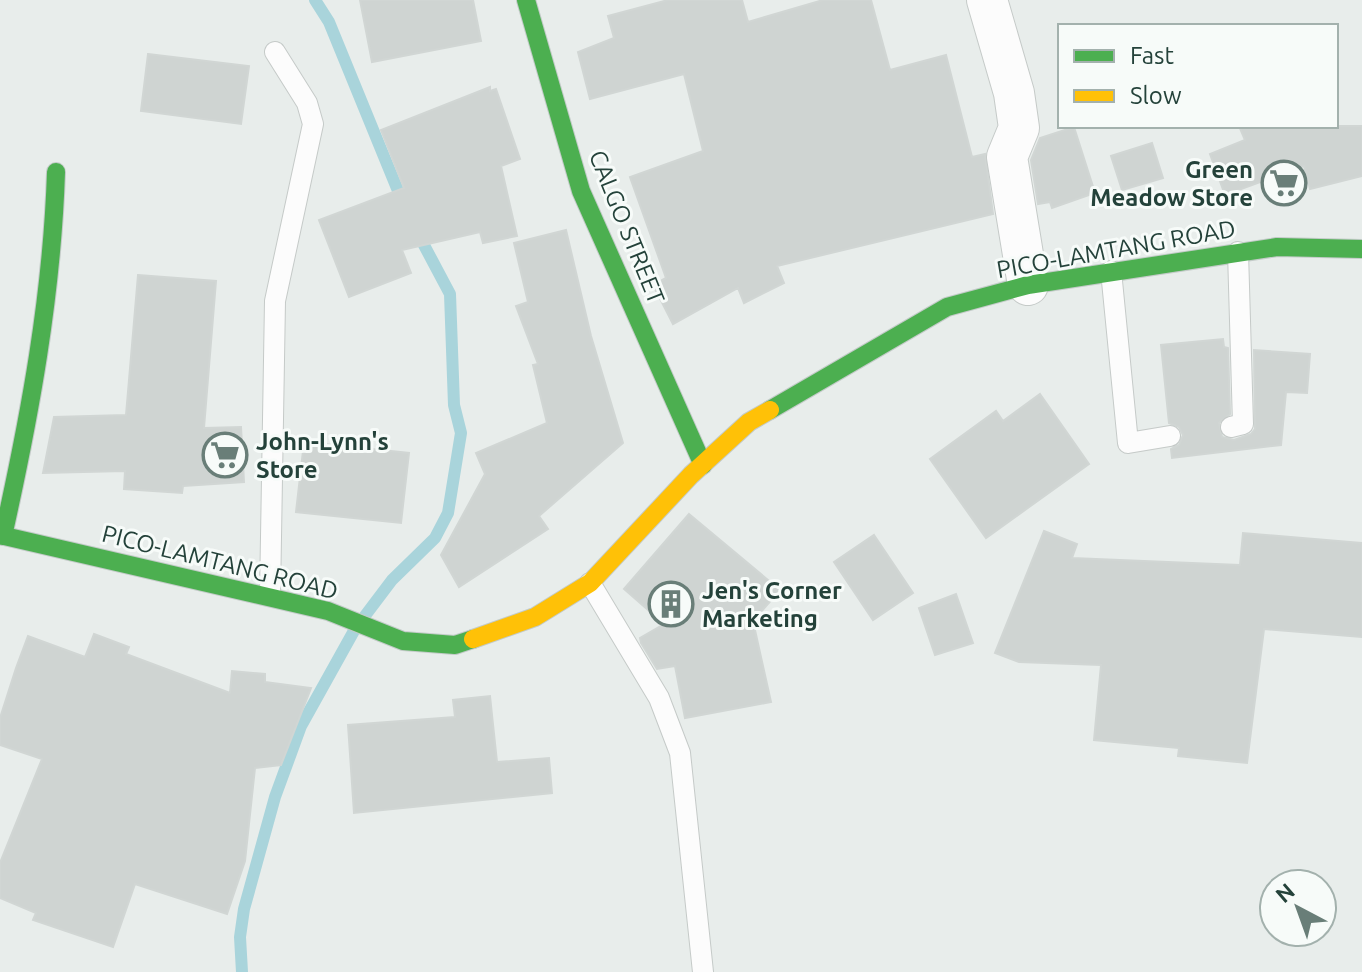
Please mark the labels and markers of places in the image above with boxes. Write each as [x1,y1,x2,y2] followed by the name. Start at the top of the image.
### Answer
[1090,156,1253,211] place label: Green Meadow Store
[1260,159,1308,207] supermarket icon: Green Meadow Store
[256,428,389,483] place label: John-Lynn's Store
[201,431,249,479] supermarket icon: John-Lynn's Store
[702,577,842,632] place label: Jen's Corner Marketing
[647,580,695,628] building icon: Jen's Corner Marketing

